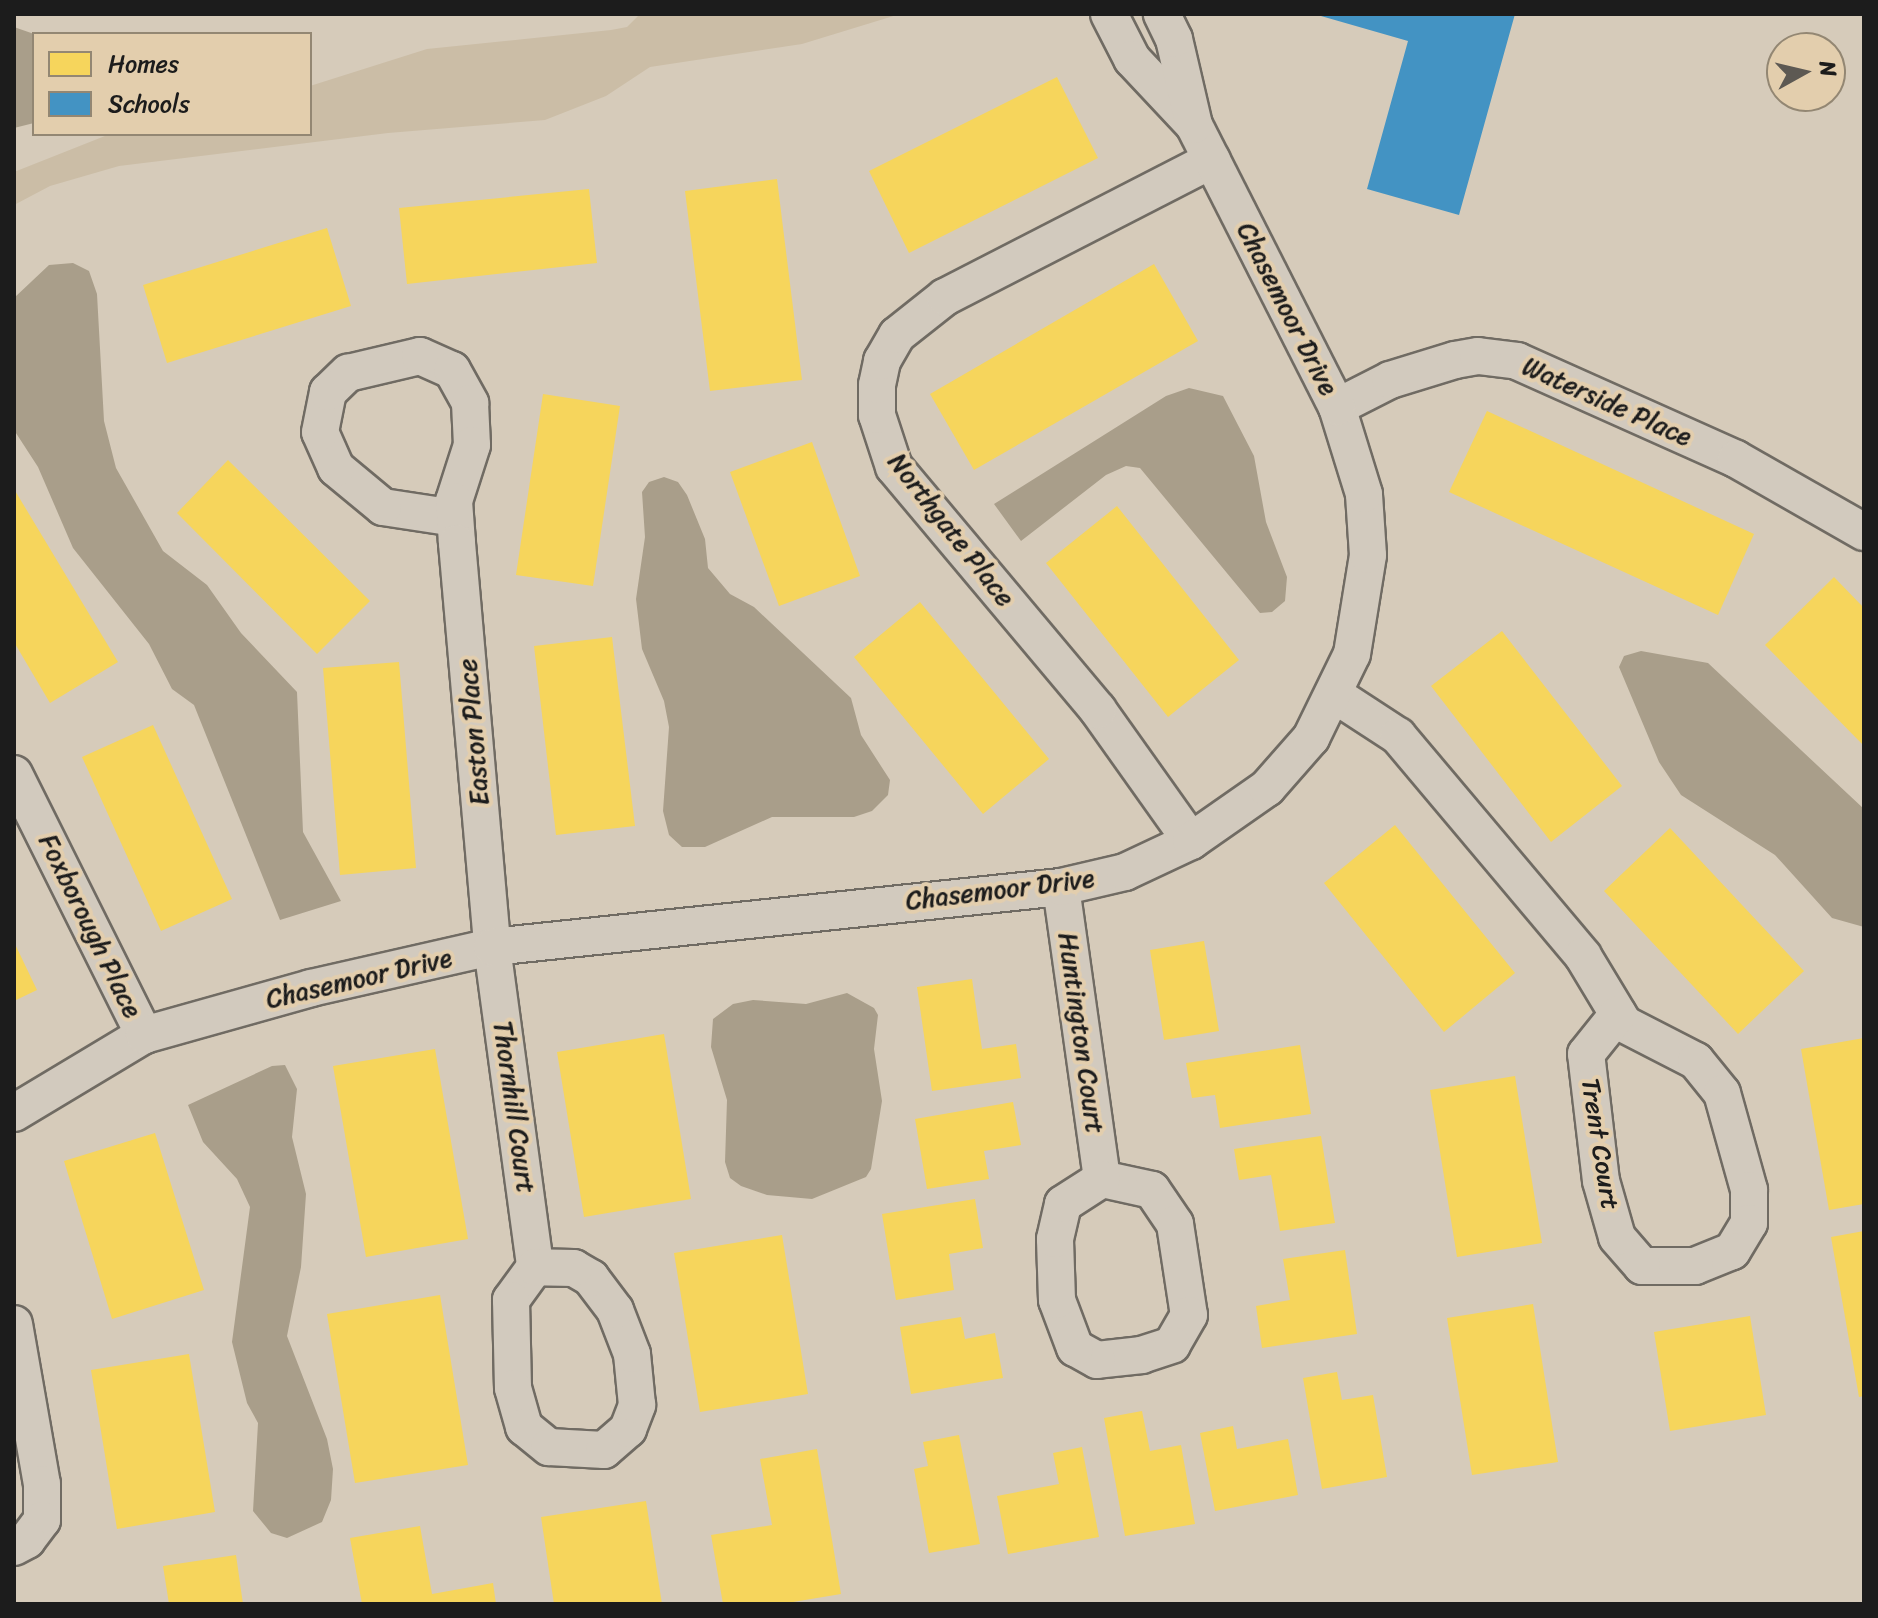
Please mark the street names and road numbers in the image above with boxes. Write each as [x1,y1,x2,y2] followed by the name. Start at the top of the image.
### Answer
[1230,217,1344,401] street label: Chasemoor Drive
[1517,351,1697,453] street label: Waterside Place
[881,447,1021,613] street label: Northgate Place
[452,657,496,807] street label: Easton Place
[32,829,148,1023] street label: Foxborough Place
[904,863,1096,917] street label: Chasemoor Drive
[1051,930,1111,1136] street label: Huntington Court
[263,942,455,1016] street label: Chasemoor Drive
[486,1019,542,1195] street label: Thornhill Court
[1574,1076,1626,1212] street label: Trent Court

